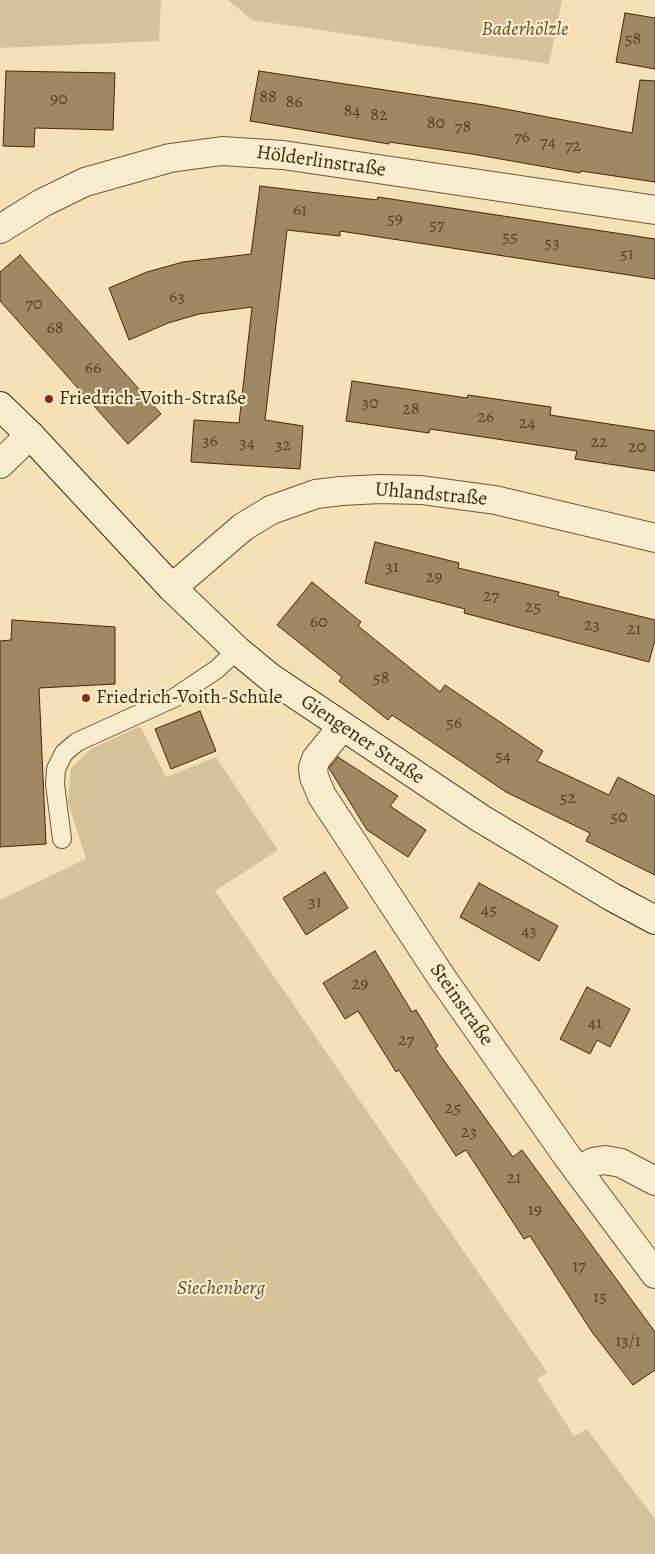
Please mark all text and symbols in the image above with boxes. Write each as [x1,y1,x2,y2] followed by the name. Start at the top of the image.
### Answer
[482,18,568,42] park label: Baderhölzle
[625,29,641,51] house number: 58
[259,87,277,109] house number: 88
[50,89,68,111] house number: 90
[285,92,303,114] house number: 86
[344,101,360,123] house number: 84
[370,105,388,127] house number: 82
[427,113,445,135] house number: 80
[455,117,471,139] house number: 78
[514,127,530,149] house number: 76
[540,132,556,154] house number: 74
[565,136,581,158] house number: 72
[255,141,387,183] street label: Hölderlinstraße
[293,200,307,222] house number: 61
[387,209,403,231] house number: 59
[429,215,445,237] house number: 57
[502,227,518,249] house number: 55
[544,233,560,255] house number: 53
[620,244,634,266] house number: 51
[169,287,185,309] house number: 63
[25,294,43,316] house number: 70
[46,318,64,340] house number: 68
[85,358,101,380] house number: 66
[59,387,246,411] place label: Friedrich-Voith-Straße
[43,393,55,405] marker: Friedrich-Voith-Straße
[361,393,379,415] house number: 30
[402,399,420,421] house number: 28
[478,407,494,429] house number: 26
[519,413,535,435] house number: 24
[202,431,218,453] house number: 36
[590,432,608,454] house number: 22
[239,433,255,455] house number: 34
[275,435,291,457] house number: 32
[628,437,646,459] house number: 20
[374,478,488,512] street label: Uhlandstraße
[385,557,399,579] house number: 31
[426,567,442,589] house number: 29
[483,586,499,608] house number: 27
[525,597,541,619] house number: 25
[310,612,328,634] house number: 60
[584,615,600,637] house number: 23
[627,619,641,641] house number: 21
[373,668,389,690] house number: 58
[96,686,282,710] place label: Friedrich-Voith-Schule
[296,690,428,790] street label: Giengener Straße
[80,692,92,704] marker: Friedrich-Voith-Schule
[446,713,462,735] house number: 56
[495,746,511,768] house number: 54
[560,788,576,810] house number: 52
[610,807,628,829] house number: 50
[308,892,322,914] house number: 31
[481,900,497,922] house number: 45
[521,921,537,943] house number: 43
[424,959,498,1051] street label: Steinstraße
[352,974,368,996] house number: 29
[588,1013,602,1035] house number: 41
[398,1030,414,1052] house number: 27
[445,1098,461,1120] house number: 25
[461,1122,477,1144] house number: 23
[507,1168,521,1190] house number: 21
[528,1200,542,1222] house number: 19
[572,1256,586,1278] house number: 17
[177,1277,265,1301] park label: Siechenberg
[593,1287,607,1309] house number: 15
[615,1331,641,1353] house number: 13/1

